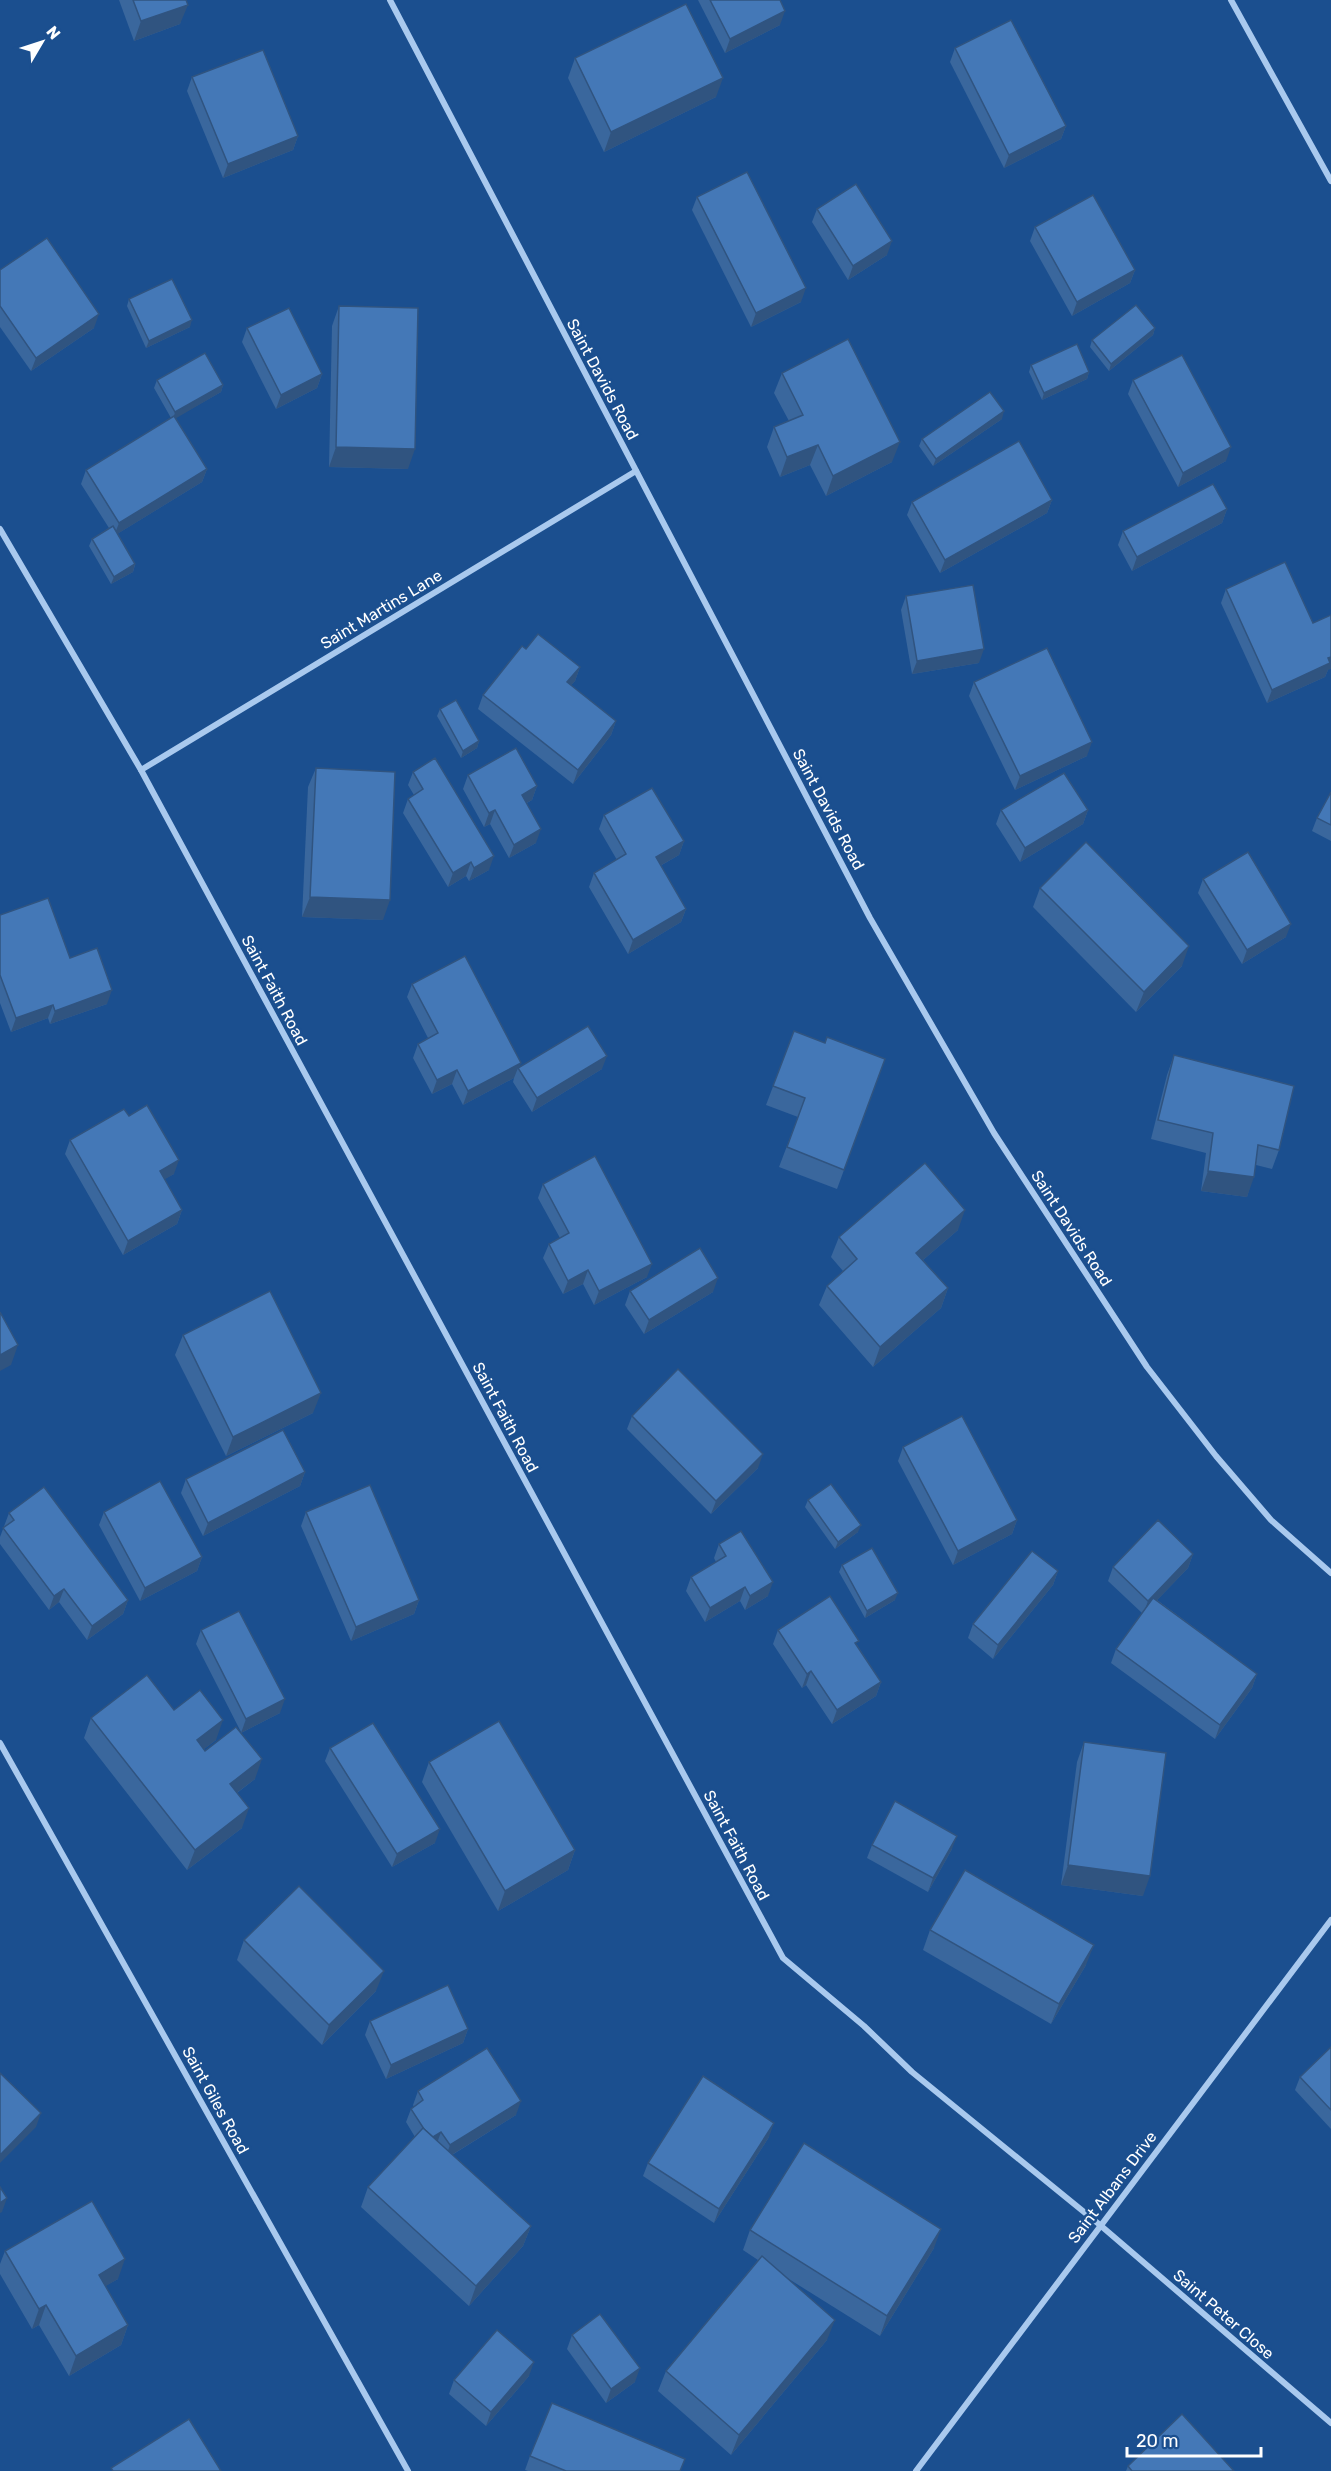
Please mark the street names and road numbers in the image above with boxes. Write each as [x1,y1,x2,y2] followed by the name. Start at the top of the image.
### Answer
[563,315,642,443] street label: Saint Davids Road
[317,566,446,653] street label: Saint Martins Lane
[789,745,868,873] street label: Saint Davids Road
[238,932,312,1048] street label: Saint Faith Road
[1027,1167,1116,1290] street label: Saint Davids Road
[469,1359,543,1475] street label: Saint Faith Road
[700,1787,774,1903] street label: Saint Faith Road
[178,2043,253,2157] street label: Saint Giles Road
[1064,2128,1161,2247] street label: Saint Albans Drive
[1169,2265,1278,2363] street label: Saint Peter Close

